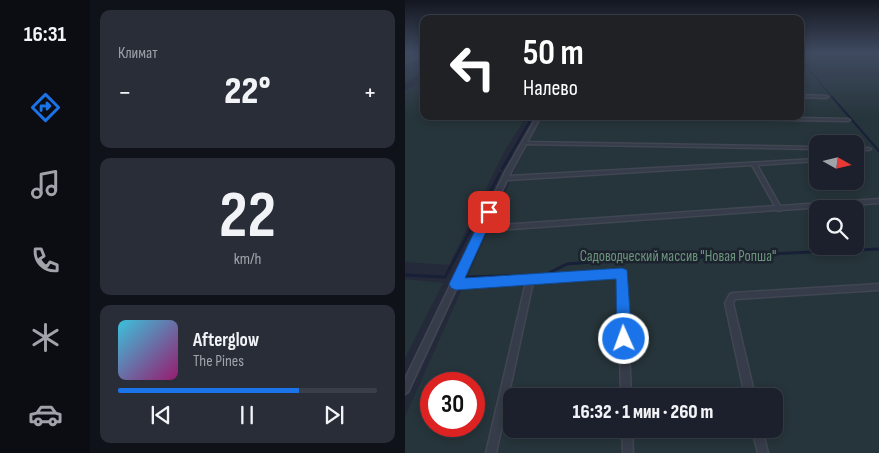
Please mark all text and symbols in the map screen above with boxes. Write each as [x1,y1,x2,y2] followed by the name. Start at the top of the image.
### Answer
[24,21,66,48] text: 16:31
[523,32,584,75] text: 50 m
[440,35,505,100] icon: left
[118,44,158,63] text: Климат
[224,69,271,114] text: 22°
[523,75,578,102] text: Налево
[118,76,132,109] text: −
[363,76,377,109] text: +
[28,90,63,125] icon: directions
[809,135,864,190] north arrow
[809,135,864,255] map controls
[28,167,63,202] icon: music
[219,178,276,256] text: 22
[468,191,510,233] pin
[475,198,503,226] icon: arrive
[809,200,864,255] button: search
[28,243,63,278] icon: phone
[580,247,776,266] park label: Садоводческий массив "Новая Ропша"
[234,250,261,269] text: km/h
[597,312,649,364] position arrow
[28,320,63,355] icon: climate
[193,329,259,352] text: Afterglow
[193,352,244,371] text: The Pines
[420,372,485,437] speed limit sign: 30
[28,397,63,432] icon: car
[147,401,175,429] icon: previous
[233,401,261,429] icon: pause
[320,401,348,429] icon: next
[573,401,713,424] text: 16:32 · 1 мин · 260 m

